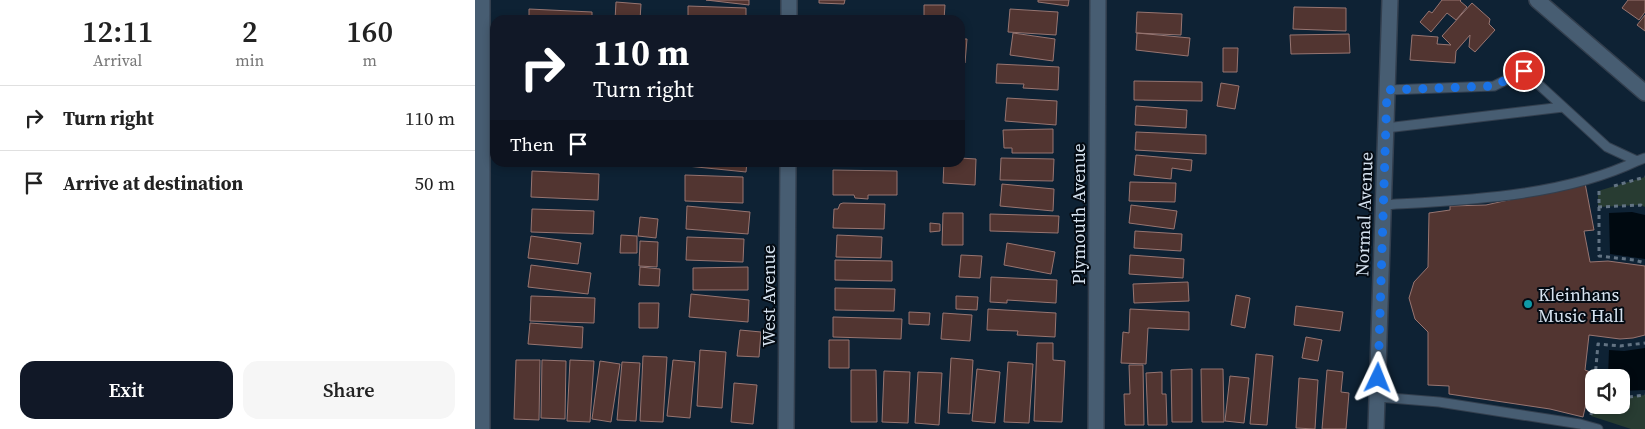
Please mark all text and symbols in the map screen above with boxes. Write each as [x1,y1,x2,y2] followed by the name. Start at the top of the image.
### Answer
[82,11,153,52] text: 12:11
[242,11,258,52] text: 2
[346,11,393,52] text: 160
[593,29,689,77] text: 110 m
[510,35,575,100] icon: right
[93,49,142,71] text: Arrival
[235,49,264,71] text: min
[362,49,377,71] text: m
[1503,50,1545,92] pin
[1510,57,1538,85] icon: arrive
[593,74,694,104] text: Turn right
[20,104,48,132] icon: right
[63,105,154,131] text: Turn right
[405,105,455,131] text: 110 m
[564,130,592,158] icon: arrive
[510,131,554,157] text: Then
[1066,143,1091,285] street label: Plymouth Avenue
[1349,151,1379,277] street label: Normal Avenue
[20,169,48,197] icon: arrive
[63,170,243,196] text: Arrive at destination
[414,170,455,196] text: 50 m
[756,245,781,347] street label: West Avenue
[1538,282,1624,328] place label: Kleinhans Music Hall
[1522,298,1534,310] marker: Kleinhans Music Hall
[1351,351,1403,403] position arrow
[20,361,233,419] button: Exit
[243,361,455,419] button: Share
[1585,369,1630,414] map controls
[1585,369,1630,414] button: sound

